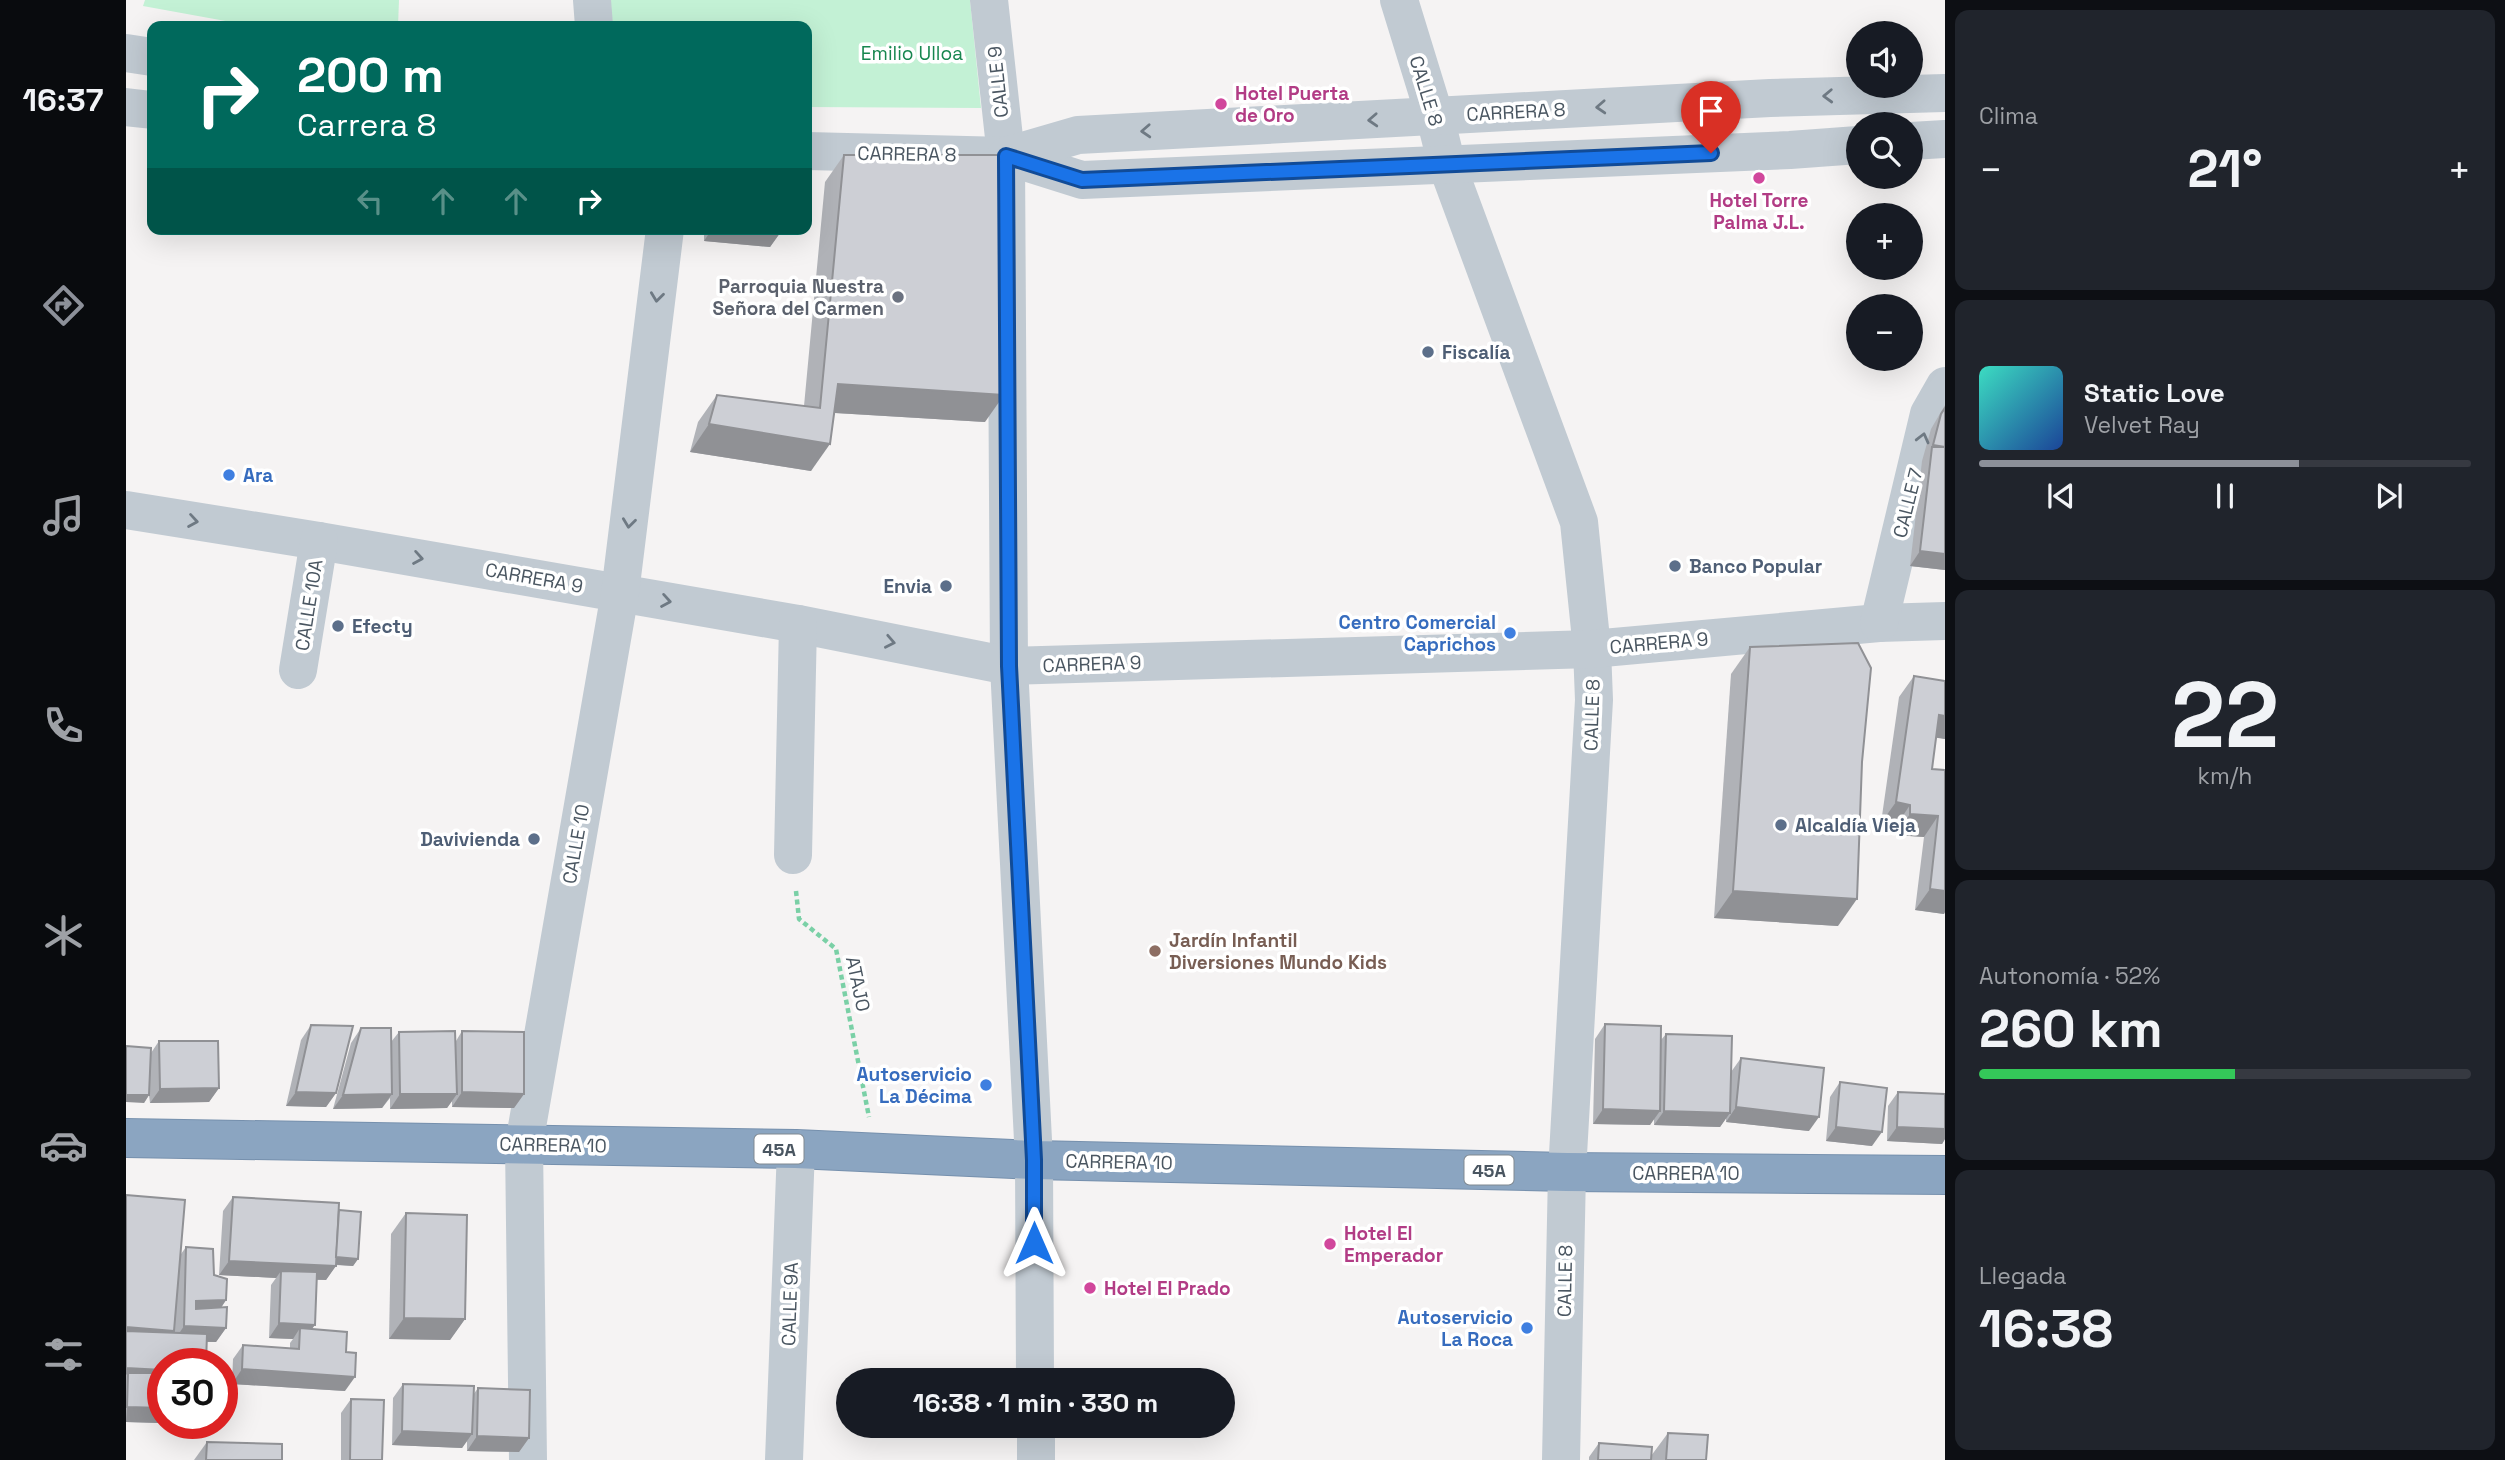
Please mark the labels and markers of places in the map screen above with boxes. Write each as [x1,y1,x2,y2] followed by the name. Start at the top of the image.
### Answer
[1235,81,1349,128] place label: Hotel Puerta de Oro
[1681,81,1741,153] pin
[1213,96,1229,112] marker: Hotel Puerta de Oro
[1751,170,1767,186] marker: Hotel Torre Palma J.L.
[1709,188,1809,235] place label: Hotel Torre Palma J.L.
[712,274,884,321] place label: Parroquia Nuestra Señora del Carmen
[890,289,906,305] marker: Parroquia Nuestra Señora del Carmen
[1442,340,1510,365] place label: Fiscalía
[1420,344,1436,360] marker: Fiscalía
[243,463,273,488] place label: Ara
[221,467,237,483] marker: Ara
[1689,554,1822,579] place label: Banco Popular
[1667,558,1683,574] marker: Banco Popular
[884,574,932,599] place label: Envia
[938,578,954,594] marker: Envia
[1339,610,1496,657] place label: Centro Comercial Caprichos
[352,614,413,639] place label: Efecty
[330,618,346,634] marker: Efecty
[1502,625,1518,641] marker: Centro Comercial Caprichos
[1795,813,1916,838] place label: Alcaldía Vieja
[1773,817,1789,833] marker: Alcaldía Vieja
[420,827,520,852] place label: Davivienda
[526,831,542,847] marker: Davivienda
[1169,928,1387,975] place label: Jardín Infantil Diversiones Mundo Kids
[1147,943,1163,959] marker: Jardín Infantil Diversiones Mundo Kids
[857,1062,972,1109] place label: Autoservicio La Décima
[978,1077,994,1093] marker: Autoservicio La Décima
[1344,1221,1443,1268] place label: Hotel El Emperador
[1322,1236,1338,1252] marker: Hotel El Emperador
[1104,1276,1231,1301] place label: Hotel El Prado
[1082,1280,1098,1296] marker: Hotel El Prado
[1398,1305,1513,1352] place label: Autoservicio La Roca
[1519,1320,1535,1336] marker: Autoservicio La Roca

